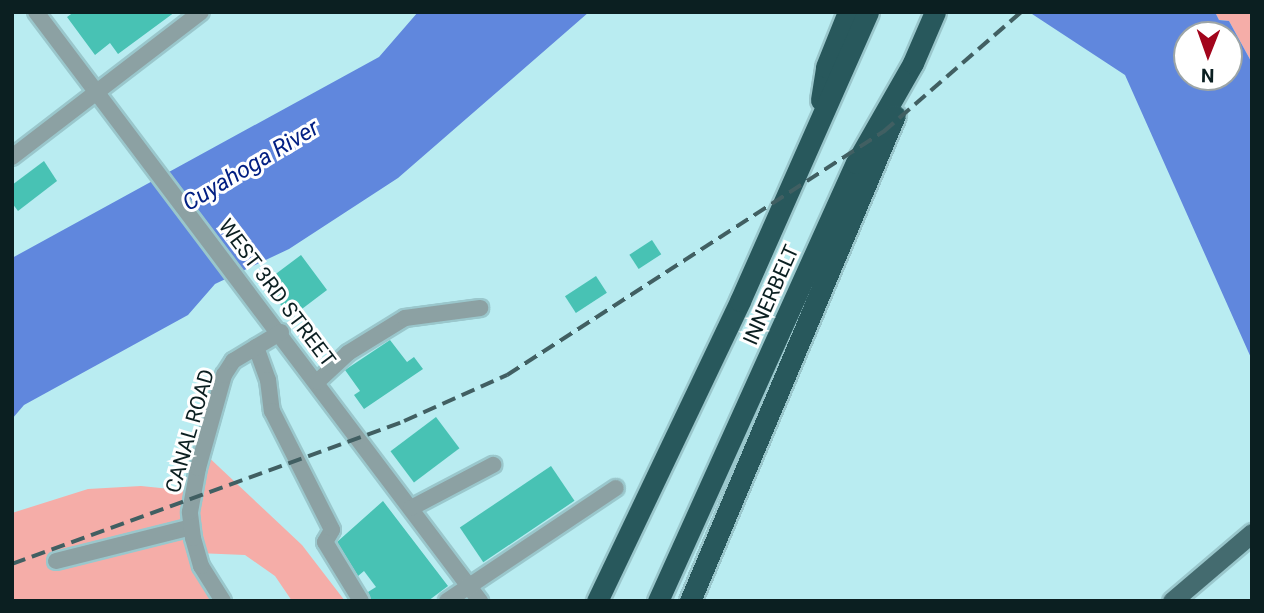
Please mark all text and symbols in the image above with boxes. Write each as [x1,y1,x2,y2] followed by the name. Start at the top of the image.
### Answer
[1173,21,1243,91] north arrow
[1201,64,1215,87] text: N
[178,115,324,217] water label: Cuyahoga River
[213,214,341,372] street label: WEST 3RD STREET
[738,241,804,349] street label: INNERBELT
[160,366,220,496] street label: CANAL ROAD

